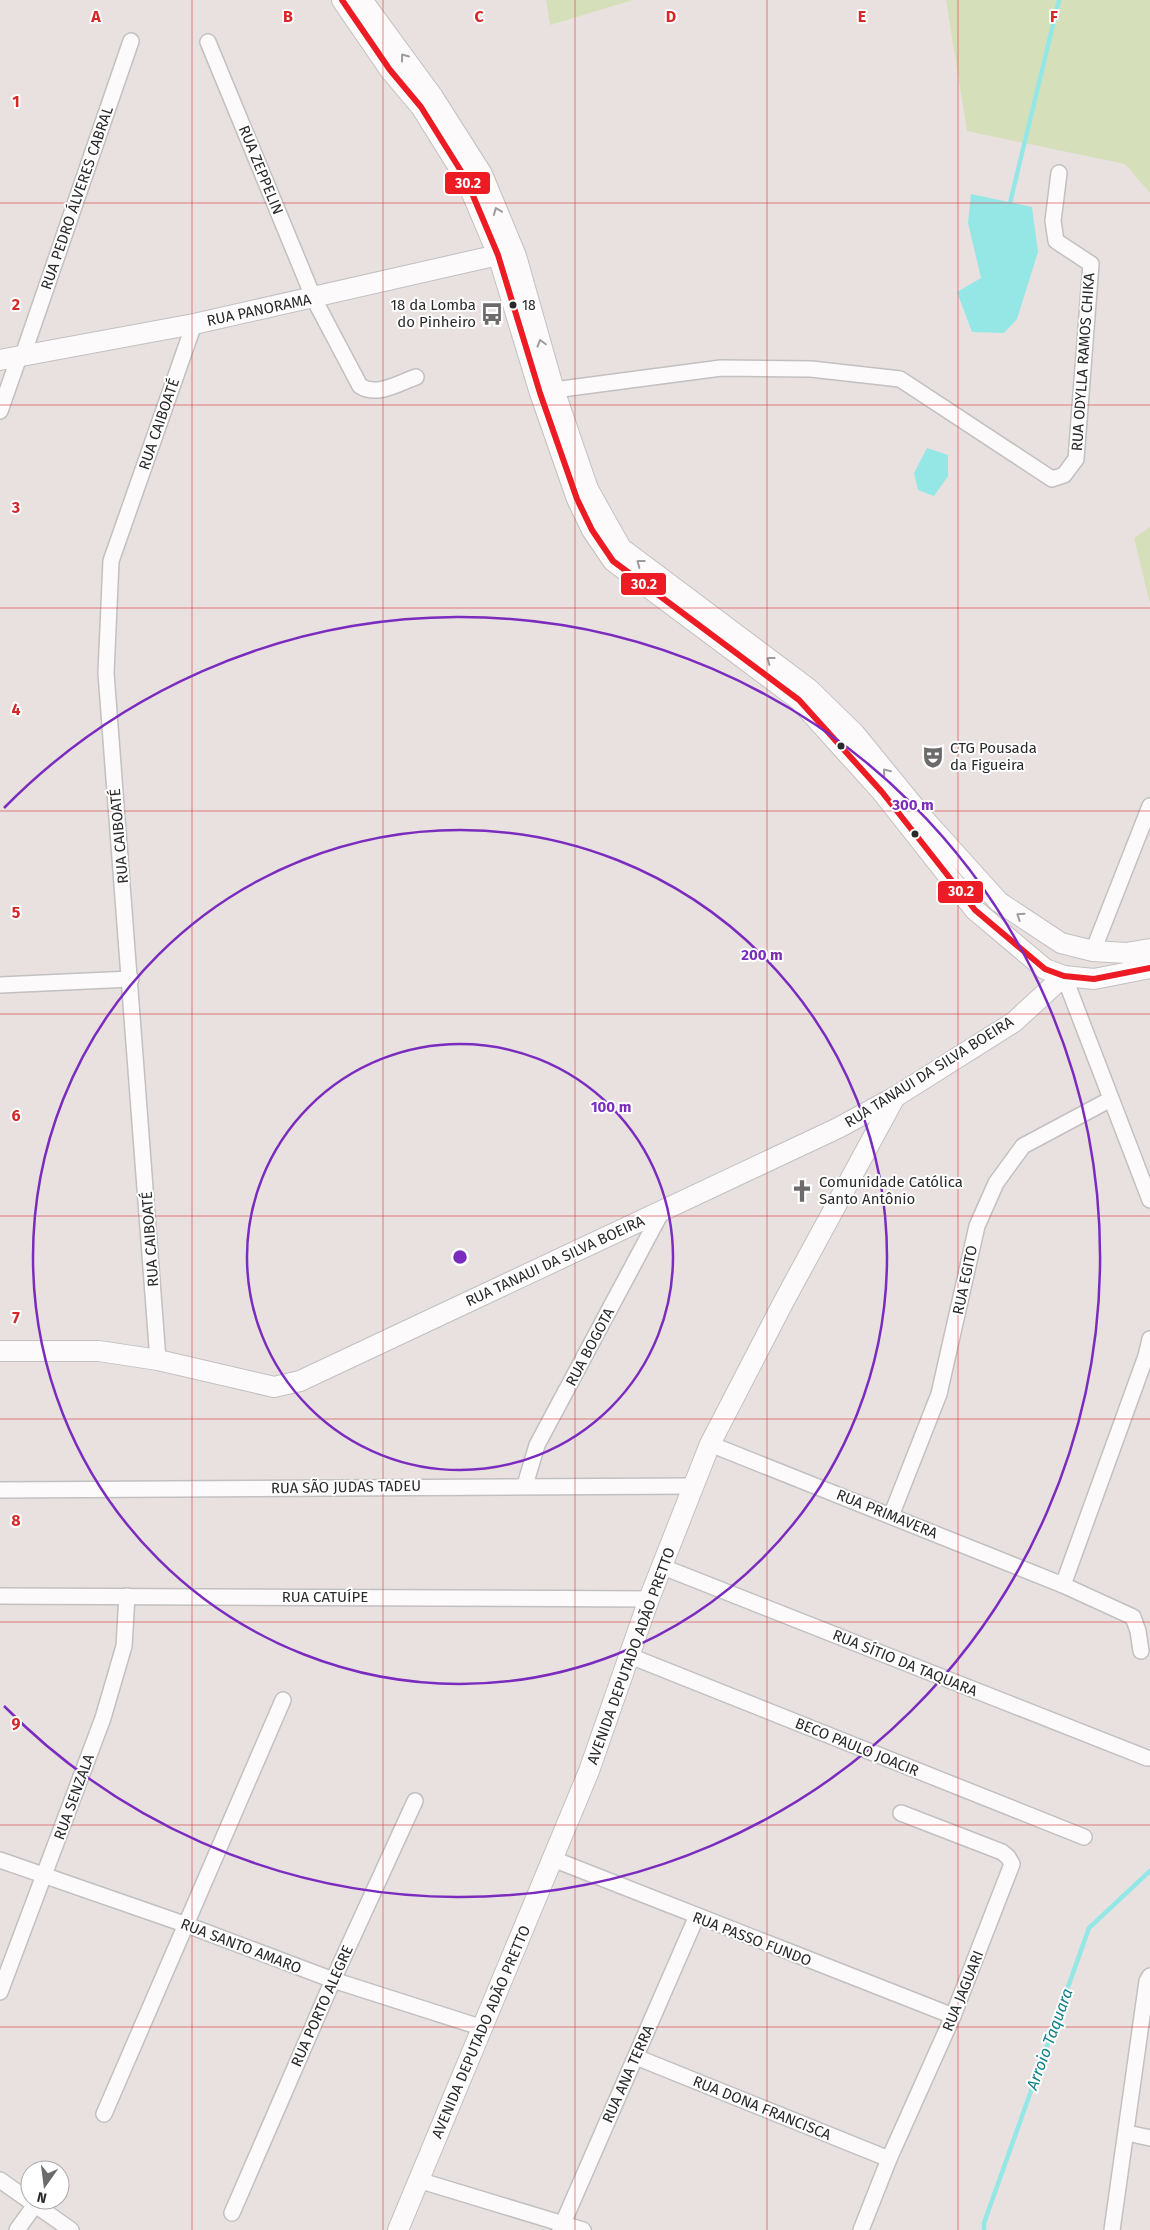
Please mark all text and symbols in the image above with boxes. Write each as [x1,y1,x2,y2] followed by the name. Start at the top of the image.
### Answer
[90,7,101,26] text: A
[283,7,293,26] text: B
[474,7,484,26] text: C
[666,7,676,26] text: D
[858,7,866,26] text: E
[1050,7,1058,26] text: F
[401,53,410,63] one-way arrow
[12,92,20,111] text: 1
[37,104,117,292] street label: RUA PEDRO ÁLVERES CABRAL
[235,123,287,217] street label: RUA ZEPPELIN
[444,171,491,195] line badge: 30.2
[454,175,481,192] text: 30.2
[493,207,503,216] one-way arrow
[1068,272,1098,452] street label: RUA ODYLLA RAMOS CHIKA
[205,290,313,330] street label: RUA PANORAMA
[12,295,20,314] text: 2
[391,296,476,331] place label: 18 da Lomba do Pinheiro
[522,297,536,314] place label: 18
[508,300,518,310] marker: 18
[479,301,505,327] bus stop icon: 18 da Lomba do Pinheiro
[536,339,546,347] one-way arrow
[135,376,183,472] street label: RUA CAIBOATÉ
[11,498,20,517] text: 3
[637,560,646,568] one-way arrow
[620,572,667,596] line badge: 30.2
[630,576,657,593] text: 30.2
[766,657,776,666] one-way arrow
[11,700,21,719] text: 4
[950,739,1037,774] place label: CTG Pousada da Figueira
[836,741,846,751] unlabelled marker
[920,744,946,770] theatre icon: CTG Pousada da Figueira
[883,769,892,778] one-way arrow
[106,788,132,884] street label: RUA CAIBOATÉ
[891,796,934,814] text: 300 m
[910,829,920,839] unlabelled marker
[937,880,984,904] line badge: 30.2
[947,883,974,900] text: 30.2
[12,903,21,922] text: 5
[1017,913,1026,922] one-way arrow
[741,946,783,964] text: 200 m
[841,1012,1017,1131] street label: RUA TANAUI DA SILVA BOEIRA
[591,1098,631,1116] text: 100 m
[11,1106,21,1125] text: 6
[819,1173,963,1208] place label: Comunidade Católica Santo Antônio
[789,1178,815,1204] church icon: Comunidade Católica Santo Antônio
[138,1191,162,1287] street label: RUA CAIBOATÉ
[463,1211,648,1310] street label: RUA TANAUI DA SILVA BOEIRA
[949,1244,981,1316] street label: RUA EGITO
[451,1248,469,1266] centre of rings
[562,1305,618,1389] street label: RUA BOGOTA
[12,1308,20,1327] text: 7
[271,1477,421,1497] street label: RUA SÃO JUDAS TADEU
[834,1485,941,1543] street label: RUA PRIMAVERA
[11,1511,21,1530] text: 8
[583,1545,679,1767] street label: AVENIDA DEPUTADO ADÃO PRETTO
[282,1588,368,1606] street label: RUA CATUÍPE
[830,1626,980,1700] street label: RUA SÍTIO DA TAQUARA
[12,1714,21,1733] text: 9
[792,1714,922,1780] street label: BECO PAULO JOACIR
[50,1751,98,1842] street label: RUA SENZALA
[690,1908,814,1970] street label: RUA PASSO FUNDO
[178,1915,304,1977] street label: RUA SANTO AMARO
[428,1923,534,2141] street label: AVENIDA DEPUTADO ADÃO PRETTO
[287,1942,357,2070] street label: RUA PORTO ALEGRE
[939,1948,987,2034] street label: RUA JAGUARI
[1022,1986,1077,2093] water label: Arroio Taquara
[598,2022,658,2126] street label: RUA ANA TERRA
[690,2072,834,2144] street label: RUA DONA FRANCISCA
[20,2160,70,2210] north arrow
[35,2188,49,2207] text: N

